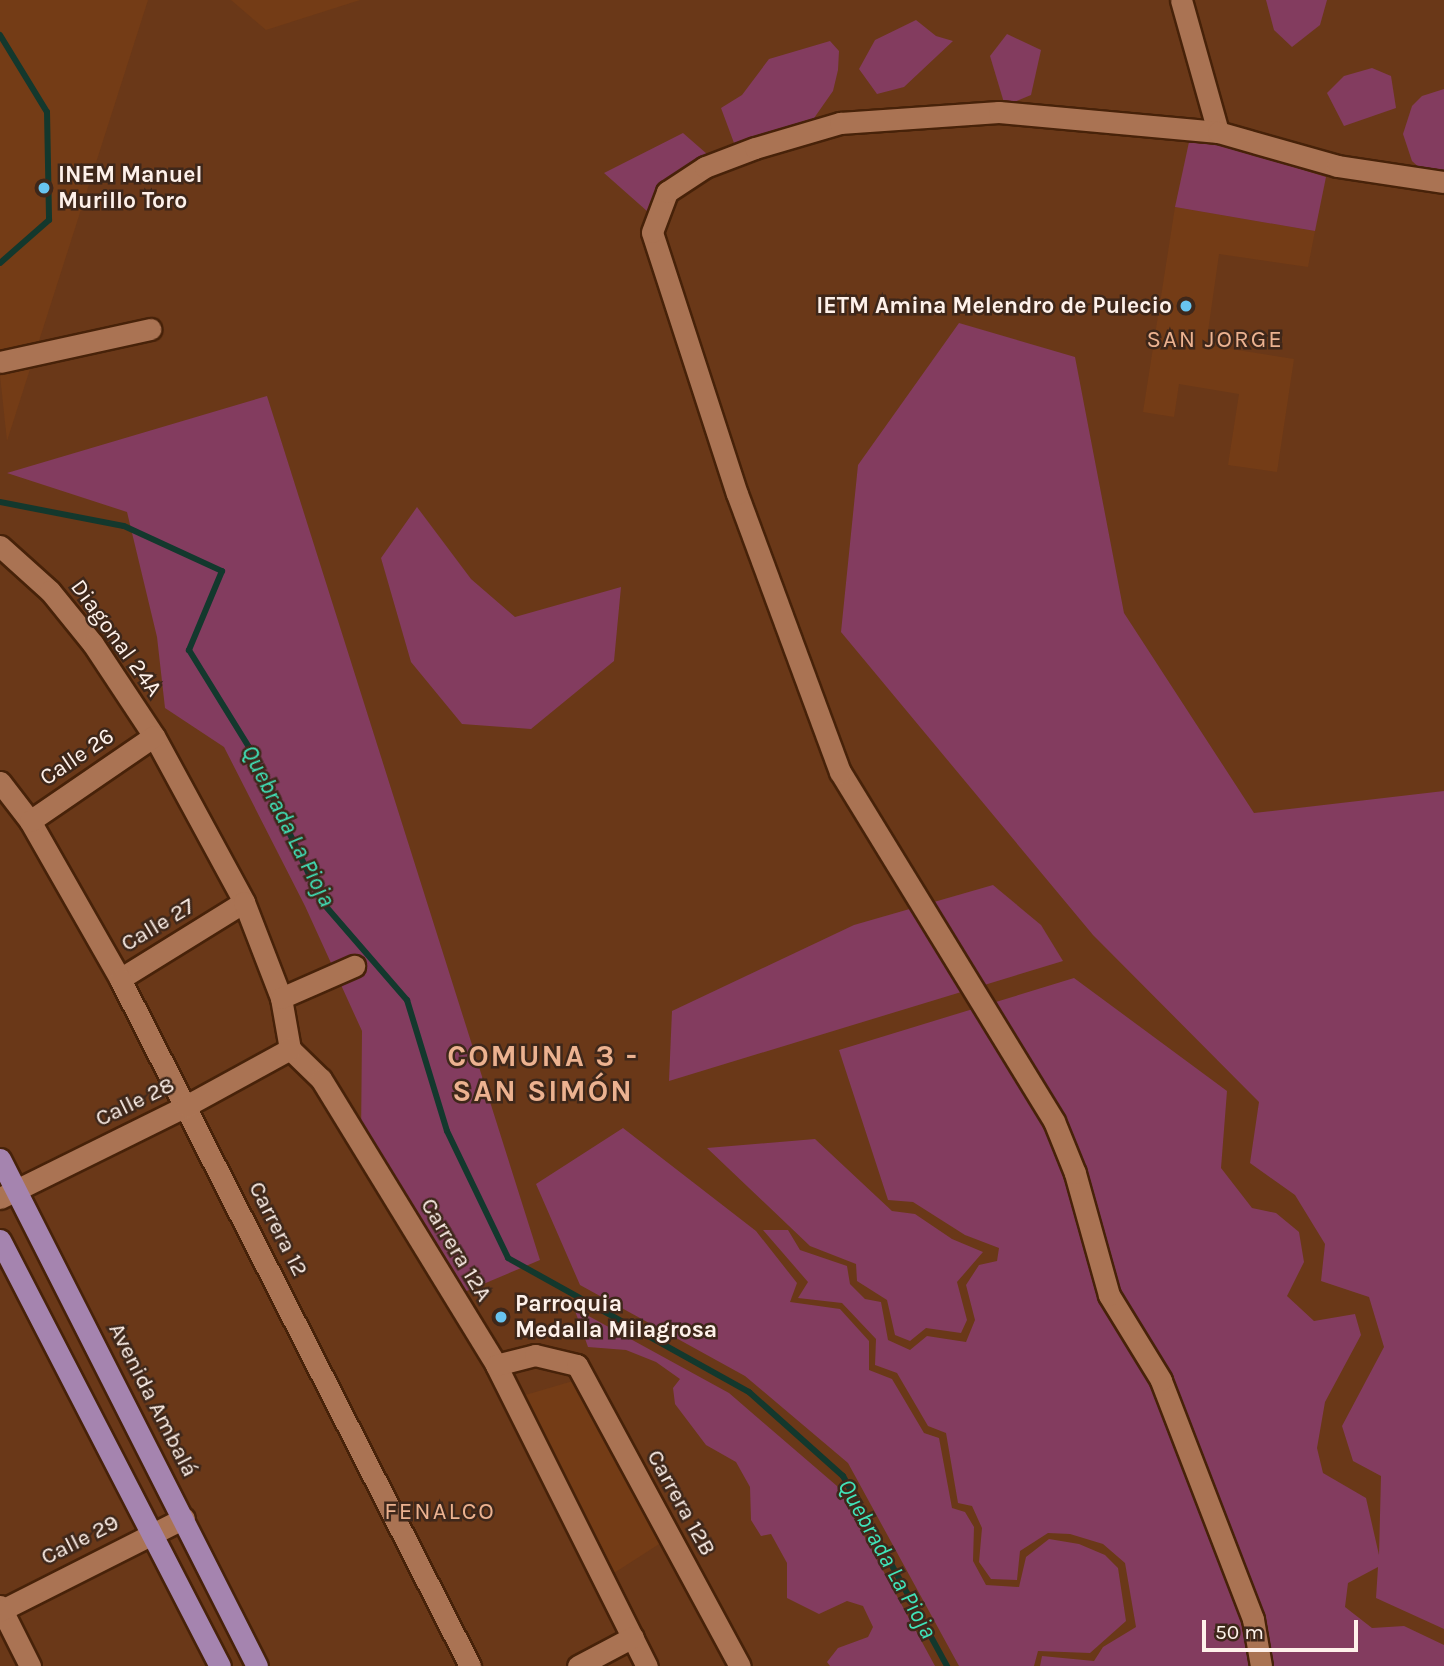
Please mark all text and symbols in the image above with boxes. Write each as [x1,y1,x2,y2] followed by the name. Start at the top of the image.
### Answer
[58,161,202,215] place label: INEM Manuel Murillo Toro
[36,180,52,196] marker: INEM Manuel Murillo Toro
[816,292,1172,320] place label: IETM Amina Melendro de Pulecio
[1178,298,1194,314] marker: IETM Amina Melendro de Pulecio
[1148,326,1282,354] district label: SAN JORGE
[64,574,168,702] street label: Diagonal 24A
[35,722,119,792] street label: Calle 26
[235,740,341,912] water label: Quebrada La Pioja
[116,892,200,958] street label: Calle 27
[448,1038,638,1108] district label: COMUNA 3 - SAN SIMÓN
[91,1071,179,1133] street label: Calle 28
[242,1177,314,1281] street label: Carrera 12
[414,1193,498,1307] street label: Carrera 12A
[515,1290,717,1344] place label: Parroquia Medalla Milagrosa
[493,1309,509,1325] marker: Parroquia Medalla Milagrosa
[102,1319,204,1481] street label: Avenida Ambalá
[641,1445,721,1561] street label: Carrera 12B
[831,1474,943,1644] water label: Quebrada La Pioja
[385,1498,495,1526] district label: FENALCO
[36,1509,124,1571] street label: Calle 29
[1206,1606,1362,1650] scale bar
[1215,1620,1264,1644] text: 50 m

